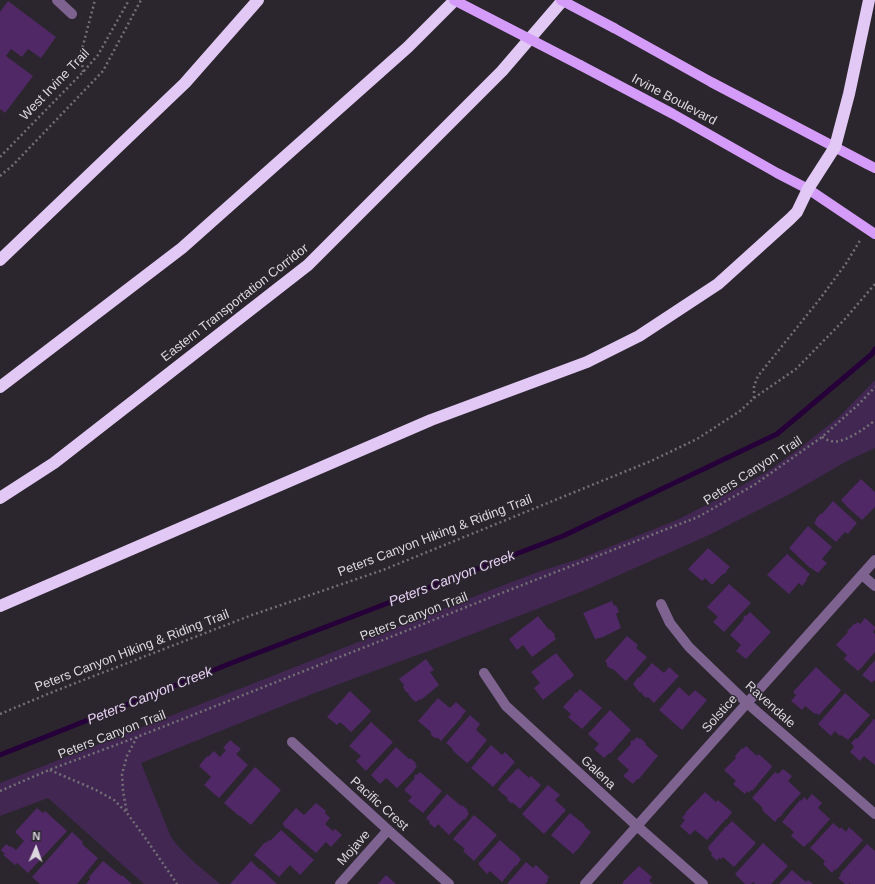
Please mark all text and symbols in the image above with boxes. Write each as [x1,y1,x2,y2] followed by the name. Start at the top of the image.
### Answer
[17,46,93,124] street label: West Irvine Trail
[629,71,719,129] street label: Irvine Boulevard
[158,241,312,365] street label: Eastern Transportation Corridor
[701,433,805,509] street label: Peters Canyon Trail
[336,492,534,580] street label: Peters Canyon Hiking & Riding Trail
[387,547,517,611] water label: Peters Canyon Creek
[358,589,470,645] street label: Peters Canyon Trail
[33,607,231,695] street label: Peters Canyon Hiking & Riding Trail
[85,663,215,729] water label: Peters Canyon Creek
[742,678,798,732] street label: Ravendale
[699,692,741,736] street label: Solstice
[56,707,168,763] street label: Peters Canyon Trail
[577,753,619,793] street label: Galena
[347,774,411,834] street label: Pacific Crest
[334,827,374,869] street label: Mojave
[16,828,56,868] north arrow
[32,830,41,842] text: N

